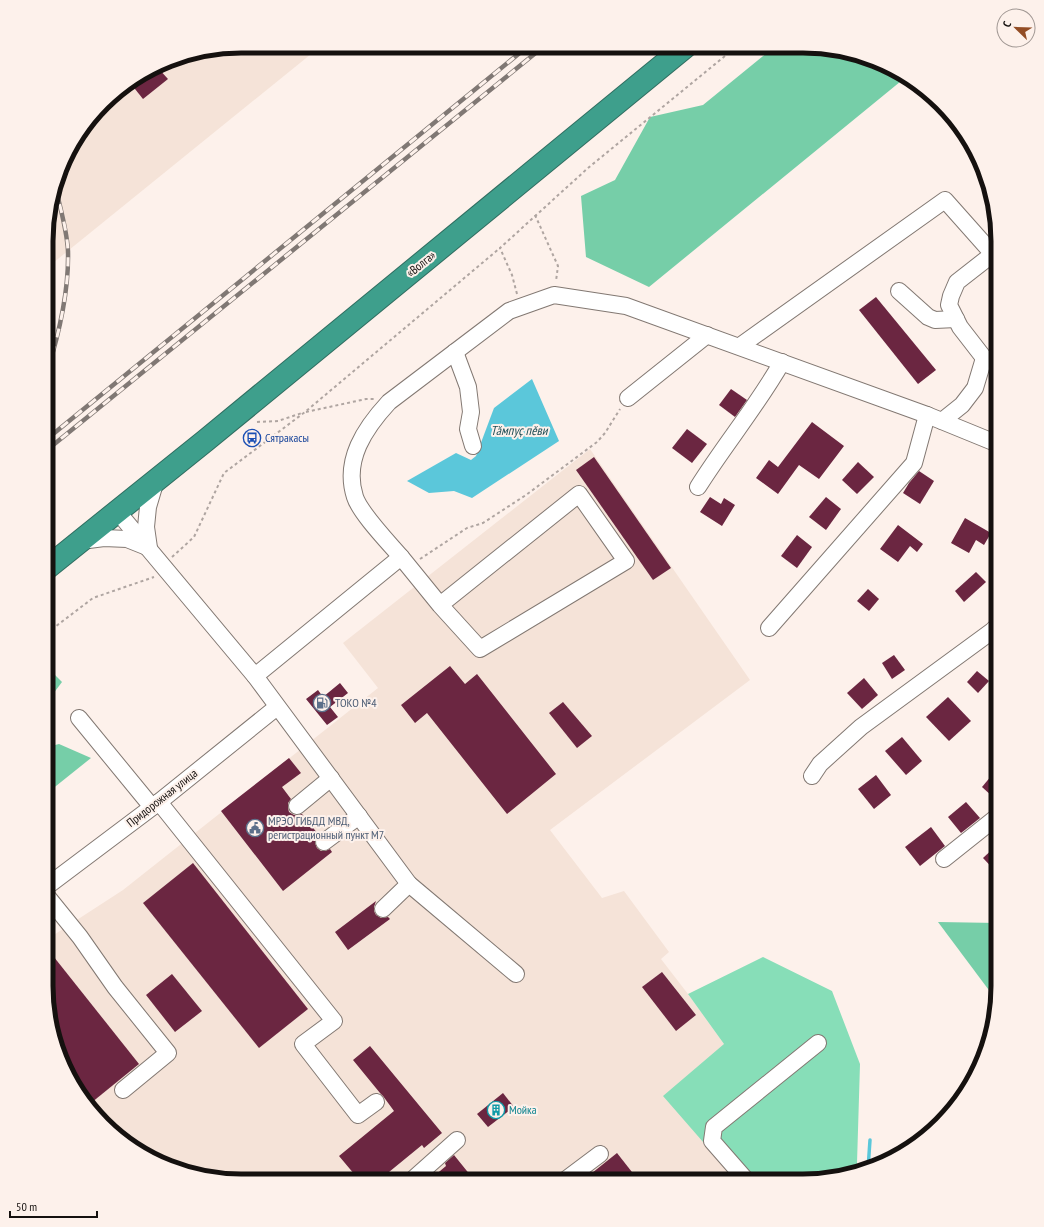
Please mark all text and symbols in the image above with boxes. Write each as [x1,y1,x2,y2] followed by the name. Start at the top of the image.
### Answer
[996,8,1036,48] north arrow
[999,19,1014,29] text: С
[403,247,439,280] street label: «Волга»
[490,422,549,439] water label: Тӑмпуҫ пӗви
[242,428,262,448] bus stop icon: Сятракасы
[265,430,309,445] place label: Сятракасы
[312,693,332,713] fuel station icon: ТОКО №4
[335,695,377,710] place label: ТОКО №4
[123,765,200,830] street label: Придорожная улица
[268,813,384,842] place label: МРЭО ГИБДД МВД, регистрационный пункт М7
[245,818,265,838] public building icon: МРЭО ГИБДД МВД, регистрационный пункт М7
[486,1100,506,1120] building icon: Мойка
[509,1102,537,1117] place label: Мойка
[10,1193,97,1219] scale bar
[16,1199,37,1214] text: 50 m

